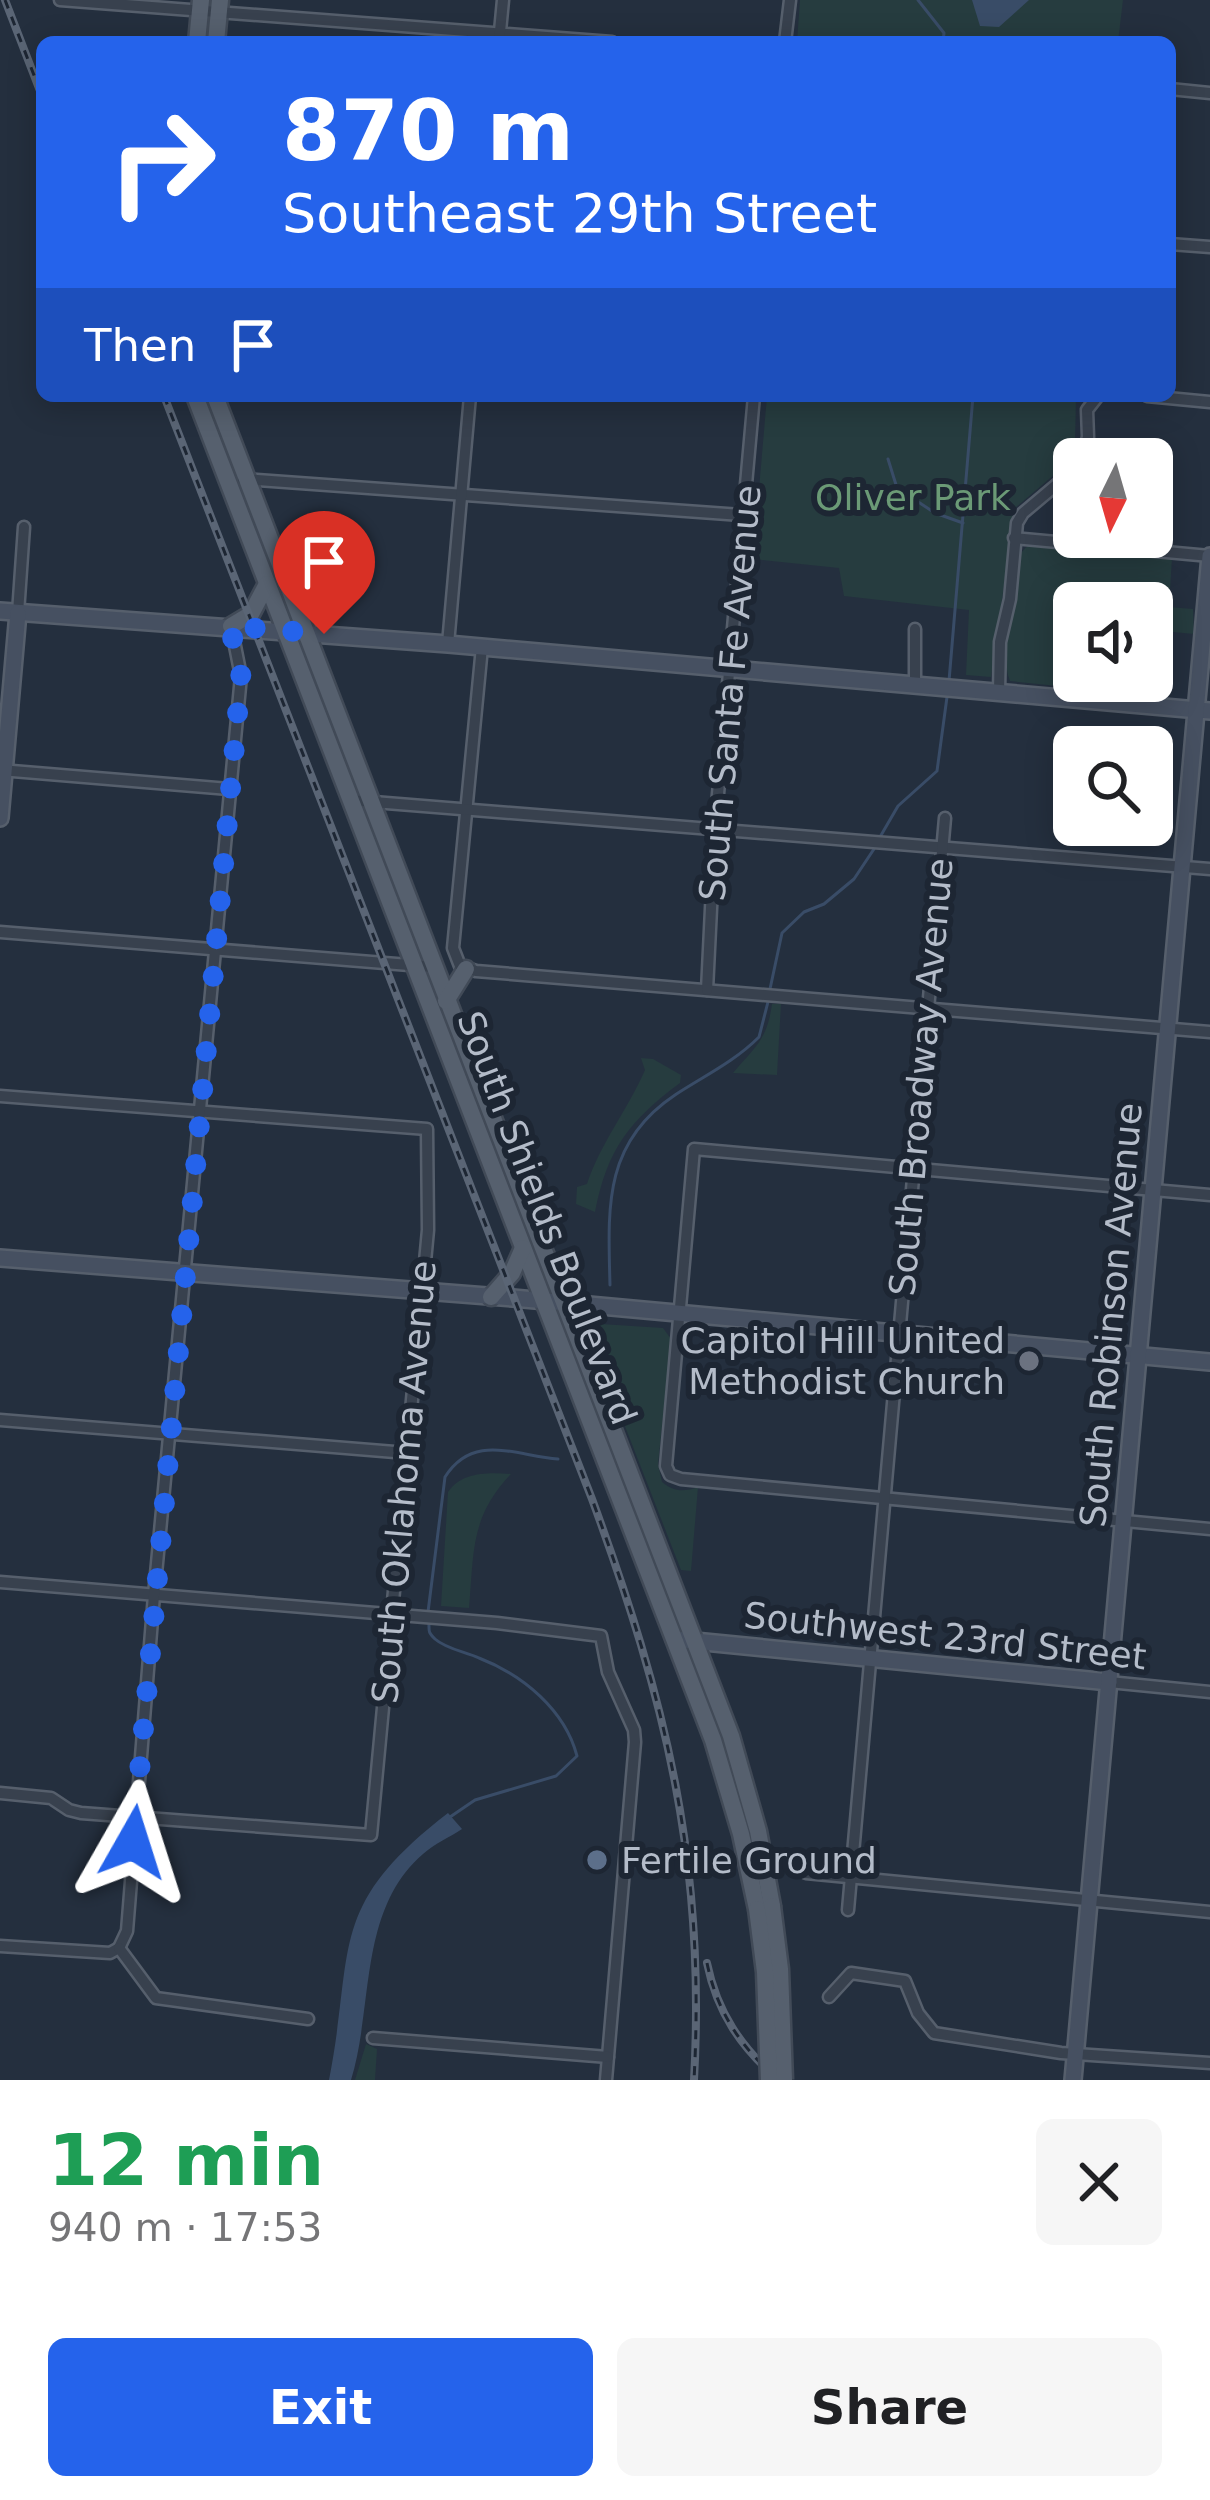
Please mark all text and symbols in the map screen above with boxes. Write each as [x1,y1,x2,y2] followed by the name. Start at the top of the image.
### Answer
[282,82,574,180] text: 870 m
[84,84,240,240] icon: right
[282,182,877,245] text: Southeast 29th Street
[220,312,286,378] icon: arrive
[84,319,196,372] text: Then
[1053,438,1173,558] north arrow
[1053,438,1173,846] map controls
[815,477,1011,518] park label: Oliver Park
[691,483,769,903] street label: South Santa Fe Avenue
[273,511,375,634] pin
[291,529,357,595] icon: arrive
[1053,582,1173,702] button: sound
[1053,726,1173,846] button: search
[881,856,961,1298] street label: South Broadway Avenue
[449,1006,645,1430] street label: South Shields Boulevard
[1072,1101,1150,1529] street label: South Robinson Avenue
[364,1259,444,1705] street label: South Oklahoma Avenue
[681,1320,1005,1402] place label: Capitol Hill United Methodist Church
[1016,1348,1042,1374] marker: Capitol Hill United Methodist Church
[742,1594,1148,1678] street label: Southwest 23rd Street
[70,1779,196,1905] position arrow
[621,1840,877,1881] place label: Fertile Ground
[584,1847,610,1873] marker: Fertile Ground
[48,2118,324,2202] text: 12 min
[1036,2119,1162,2245] button: close
[48,2205,322,2250] text: 940 m · 17:53
[48,2338,593,2476] button: Exit
[617,2338,1162,2476] button: Share

